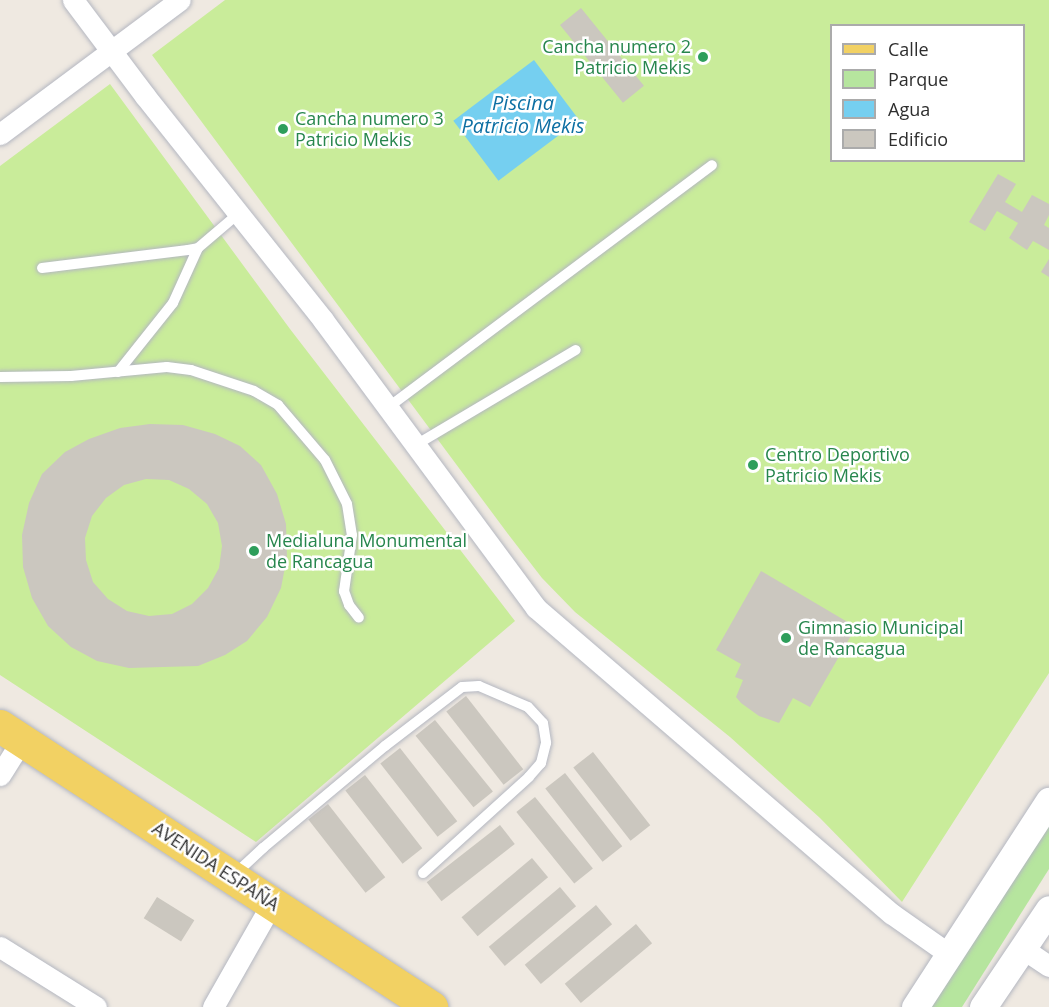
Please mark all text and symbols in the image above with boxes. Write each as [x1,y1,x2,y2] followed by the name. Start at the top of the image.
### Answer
[830,24,1025,162] legend
[542,36,691,78] place label: Cancha numero 2 Patricio Mekis
[888,37,929,61] text: Calle
[696,50,710,64] marker: Cancha numero 2 Patricio Mekis
[888,67,948,91] text: Parque
[462,91,584,138] water label: Piscina Patricio Mekis
[888,97,930,121] text: Agua
[295,108,444,150] place label: Cancha numero 3 Patricio Mekis
[276,122,290,136] marker: Cancha numero 3 Patricio Mekis
[888,127,948,151] text: Edificio
[765,444,910,486] place label: Centro Deportivo Patricio Mekis
[746,458,760,472] marker: Centro Deportivo Patricio Mekis
[266,530,467,572] place label: Medialuna Monumental de Rancagua
[247,544,261,558] marker: Medialuna Monumental de Rancagua
[798,617,963,660] place label: Gimnasio Municipal de Rancagua
[779,631,793,645] marker: Gimnasio Municipal de Rancagua
[149,817,283,915] street label: AVENIDA ESPAÑA

